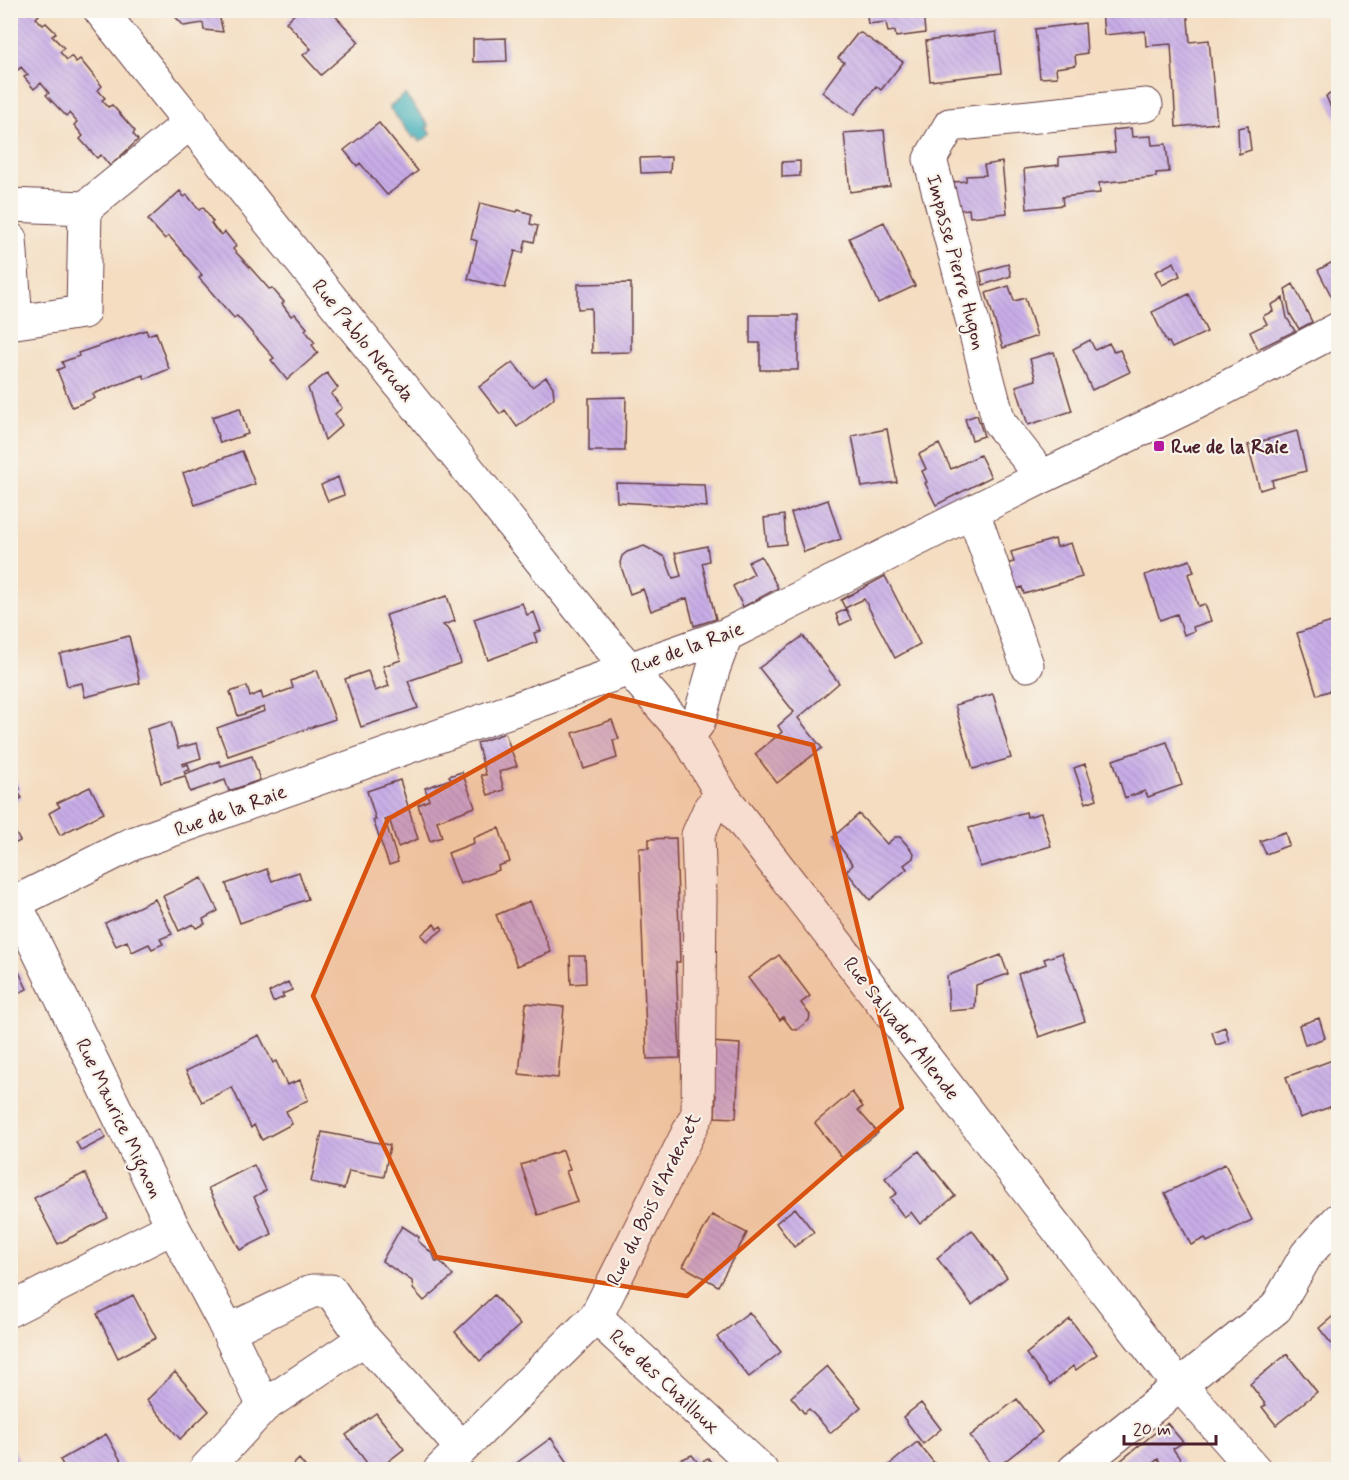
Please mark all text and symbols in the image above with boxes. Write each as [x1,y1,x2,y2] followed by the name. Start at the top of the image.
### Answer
[918,172,992,353] street label: Impasse Pierre Hugon
[305,274,421,408] street label: Rue Pablo Neruda
[1171,434,1289,461] place label: Rue de la Raie
[1152,439,1166,453] marker: Rue de la Raie
[628,616,748,681] street label: Rue de la Raie
[171,779,291,844] street label: Rue de la Raie
[836,952,965,1106] street label: Rue Salvador Allende
[66,1034,169,1204] street label: Rue Maurice Mignon
[601,1109,708,1291] street label: Rue du Bois d'Ardenet
[603,1324,726,1441] street label: Rue des Chailloux
[1124,1408,1216,1446] scale bar
[1133,1418,1171,1442] text: 20 m

